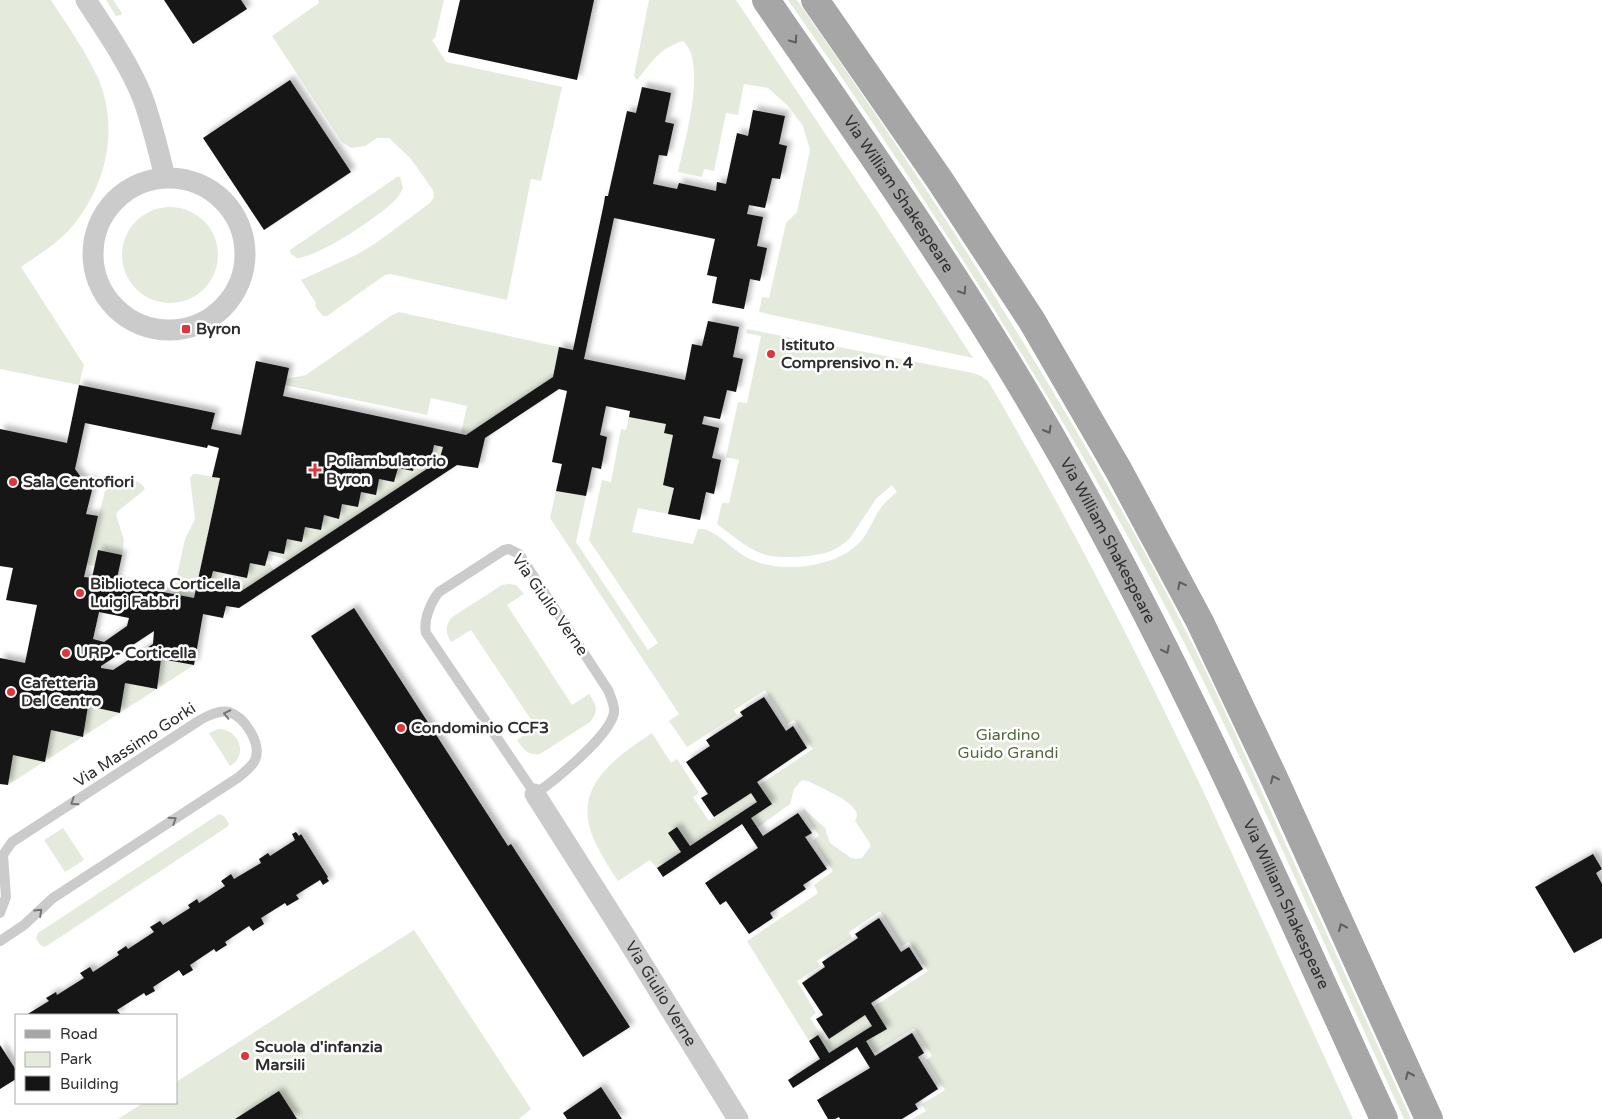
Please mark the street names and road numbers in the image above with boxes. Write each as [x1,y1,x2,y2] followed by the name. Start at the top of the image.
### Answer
[839,112,958,276] street label: Via William Shakespeare
[1055,454,1160,627] street label: Via William Shakespeare
[507,550,593,660] street label: Via Giulio Verne
[70,698,200,792] street label: Via Massimo Gorki
[1238,816,1334,992] street label: Via William Shakespeare
[621,937,701,1050] street label: Via Giulio Verne

